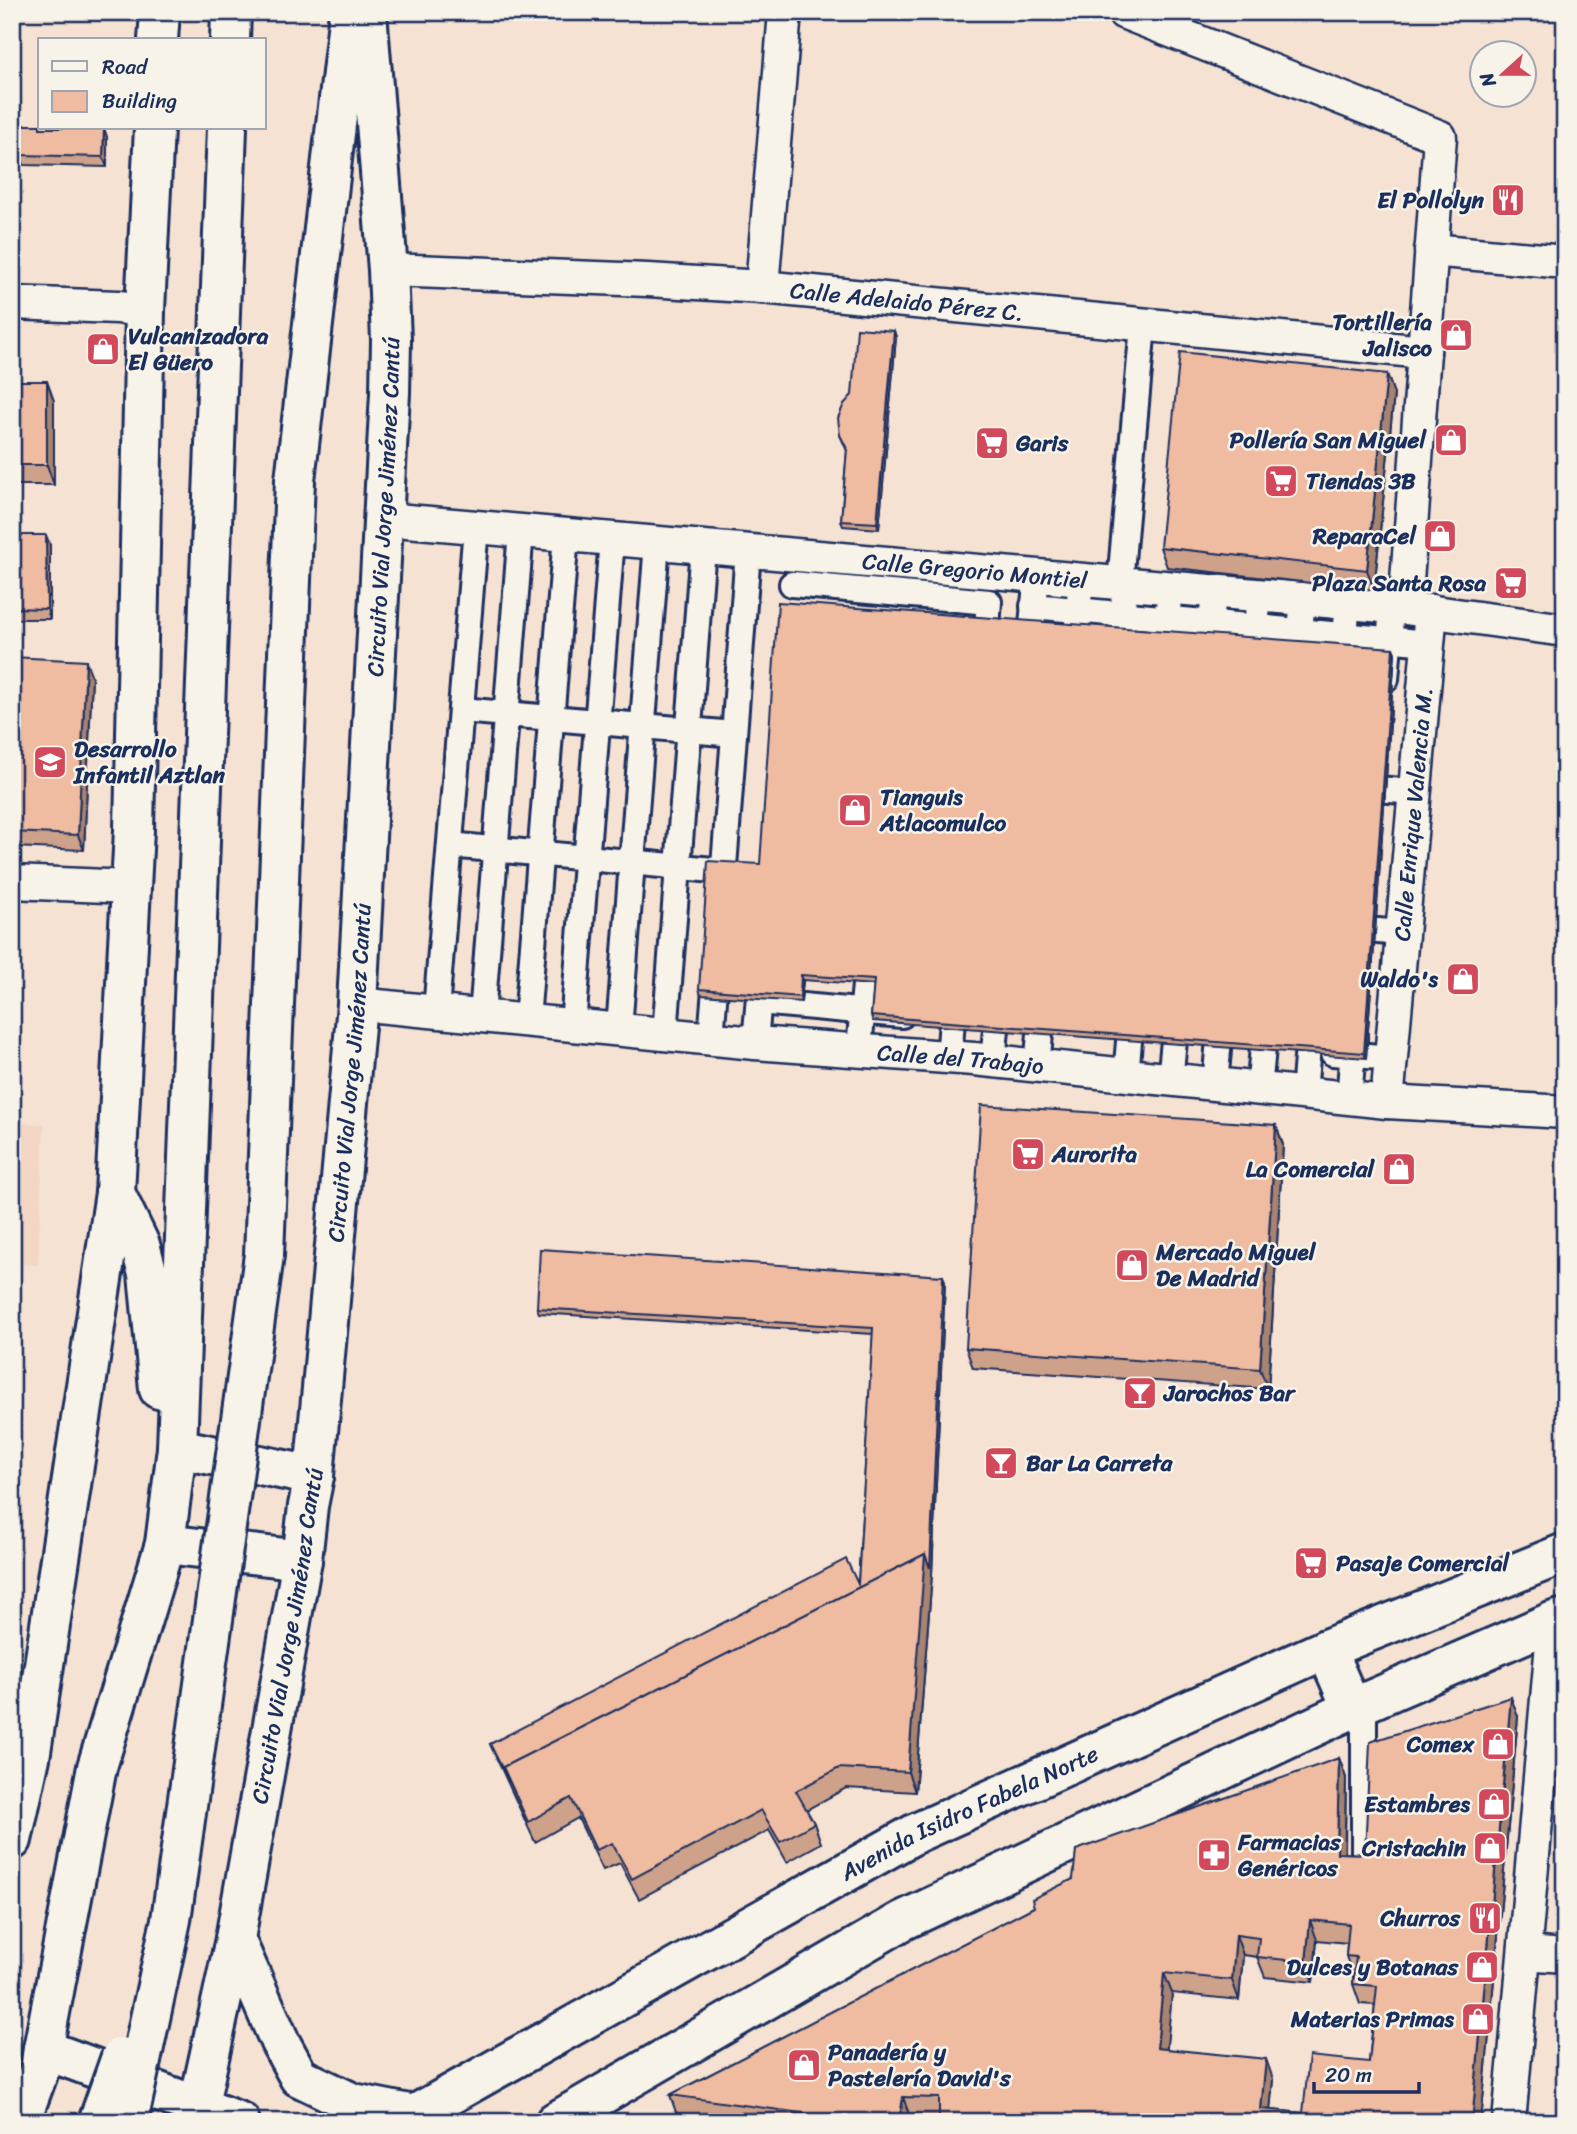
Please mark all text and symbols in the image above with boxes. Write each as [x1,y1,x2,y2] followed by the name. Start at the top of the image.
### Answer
[38,38,266,130] legend
[1468,38,1538,108] north arrow
[102,48,149,86] text: Road
[1470,67,1506,93] text: N
[102,82,178,120] text: Building
[1377,180,1484,221] place label: El Pollolyn
[1489,181,1527,219] restaurant icon: El Pollolyn
[788,269,1026,333] street label: Calle Adelaido Pérez C.
[1332,302,1433,369] place label: Tortillería Jalisco
[128,316,269,383] place label: Vulcanizadora El Güero
[1437,316,1475,354] shop icon: Tortillería Jalisco
[84,330,122,368] shop icon: Vulcanizadora El Güero
[354,336,412,678] street label: Circuito Vial Jorge Jiménez Cantú
[1229,420,1427,461] place label: Pollería San Miguel
[1432,421,1470,459] shop icon: Pollería San Miguel
[1015,423,1069,464] place label: Garis
[973,424,1011,462] supermarket icon: Garis
[1306,461,1416,502] place label: Tiendas 3B
[1262,462,1300,500] supermarket icon: Tiendas 3B
[1312,516,1417,557] place label: ReparaCel
[1421,517,1459,555] shop icon: ReparaCel
[861,540,1089,601] street label: Calle Gregorio Montiel
[1312,563,1486,604] place label: Plaza Santa Rosa
[1492,564,1530,602] supermarket icon: Plaza Santa Rosa
[1381,685,1445,943] street label: Calle Enrique Valencia M.
[73,729,226,796] place label: Desarrollo Infantil Aztlan
[31,743,69,781] school or university icon: Desarrollo Infantil Aztlan
[879,777,1006,844] place label: Tianguis Atlacomulco
[836,791,874,829] shop icon: Tianguis Atlacomulco
[315,901,383,1244] street label: Circuito Vial Jorge Jiménez Cantú
[1360,959,1439,1000] place label: Waldo's
[1444,960,1482,998] shop icon: Waldo's
[876,1031,1046,1087] street label: Calle del Trabajo
[1051,1134,1138,1175] place label: Aurorita
[1009,1135,1047,1173] supermarket icon: Aurorita
[1246,1149,1375,1190] place label: La Comercial
[1380,1150,1418,1188] shop icon: La Comercial
[1155,1232,1317,1299] place label: Mercado Miguel De Madrid
[1113,1246,1151,1284] shop icon: Mercado Miguel De Madrid
[1162,1373,1297,1414] place label: Jarochos Bar
[1121,1374,1159,1412] bar icon: Jarochos Bar
[1026,1443,1174,1484] place label: Bar La Carreta
[982,1444,1020,1482] bar icon: Bar La Carreta
[239,1466,335,1807] street label: Circuito Vial Jorge Jiménez Cantú
[1336,1543,1510,1584] place label: Pasaje Comercial
[1292,1544,1330,1582] supermarket icon: Pasaje Comercial
[1406,1724,1475,1765] place label: Comex
[1479,1725,1517,1763] shop icon: Comex
[831,1733,1105,1893] street label: Avenida Isidro Fabela Norte
[1364,1784,1471,1825] place label: Estambres
[1475,1785,1513,1823] shop icon: Estambres
[1237,1822,1342,1889] place label: Farmacias Genéricos
[1361,1828,1466,1869] place label: Cristachin
[1471,1829,1509,1867] shop icon: Cristachin
[1195,1836,1233,1874] pharmacy icon: Farmacias Genéricos
[1379,1898,1461,1939] place label: Churros
[1466,1899,1504,1937] restaurant icon: Churros
[1287,1947,1459,1988] place label: Dulces y Botanas
[1463,1948,1501,1986] shop icon: Dulces y Botanas
[1290,1999,1455,2040] place label: Materias Primas
[1459,2000,1497,2038] shop icon: Materias Primas
[828,2032,1012,2099] place label: Panadería y Pastelería David's
[785,2046,823,2084] shop icon: Panadería y Pastelería David's
[1314,2050,1420,2094] scale bar
[1325,2056,1372,2094] text: 20 m

